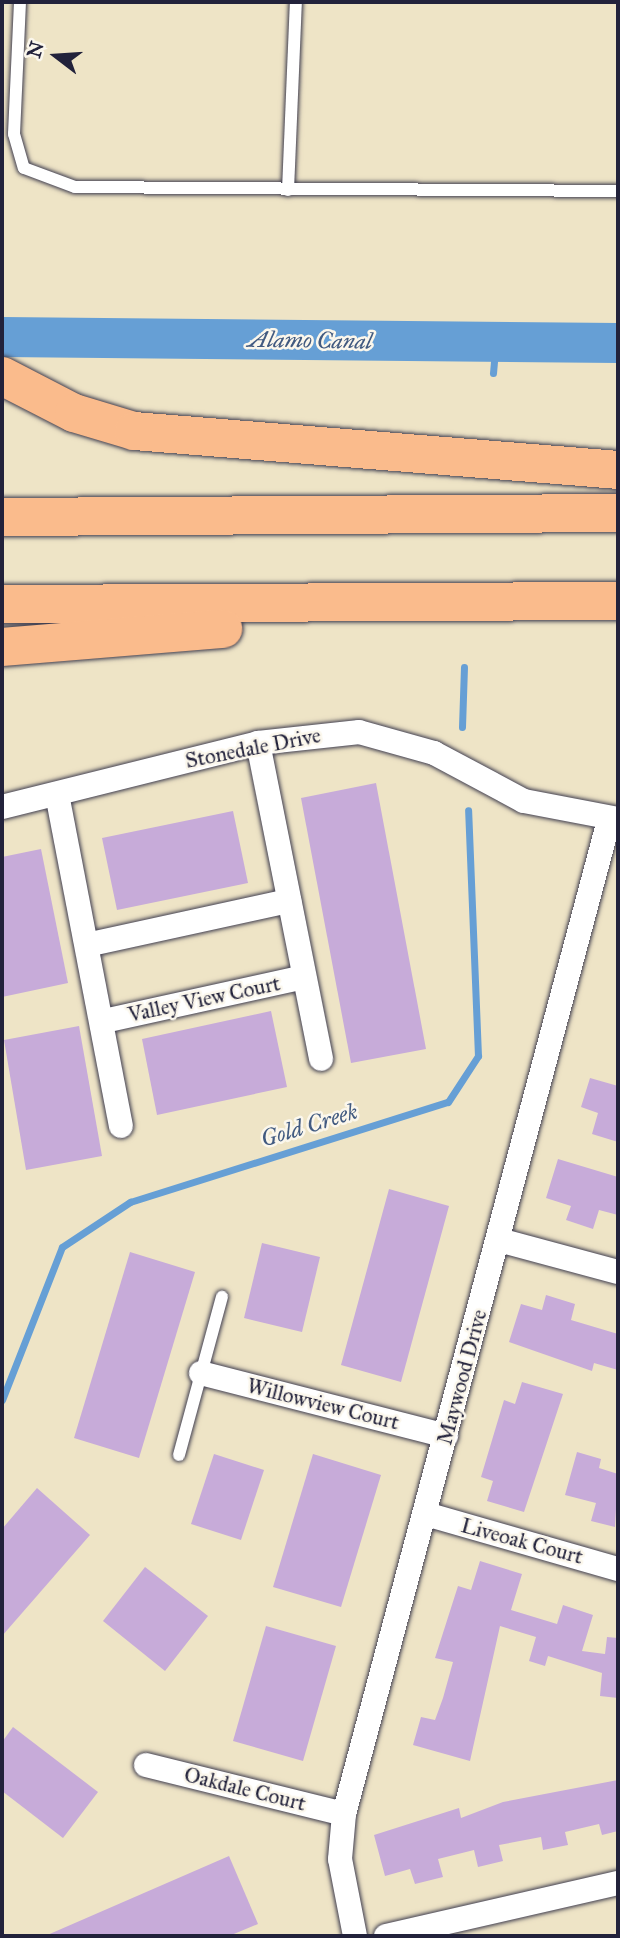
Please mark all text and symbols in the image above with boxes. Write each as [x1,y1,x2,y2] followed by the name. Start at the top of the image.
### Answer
[21,21,91,91] north arrow
[22,39,49,61] text: N
[248,325,372,355] water label: Alamo Canal
[183,723,323,773] street label: Stonedale Drive
[126,971,282,1027] street label: Valley View Court
[257,1097,361,1153] water label: Gold Creek
[432,1307,492,1447] street label: Maywood Drive
[244,1373,402,1435] street label: Willowview Court
[458,1513,586,1569] street label: Liveoak Court
[182,1762,308,1816] street label: Oakdale Court

